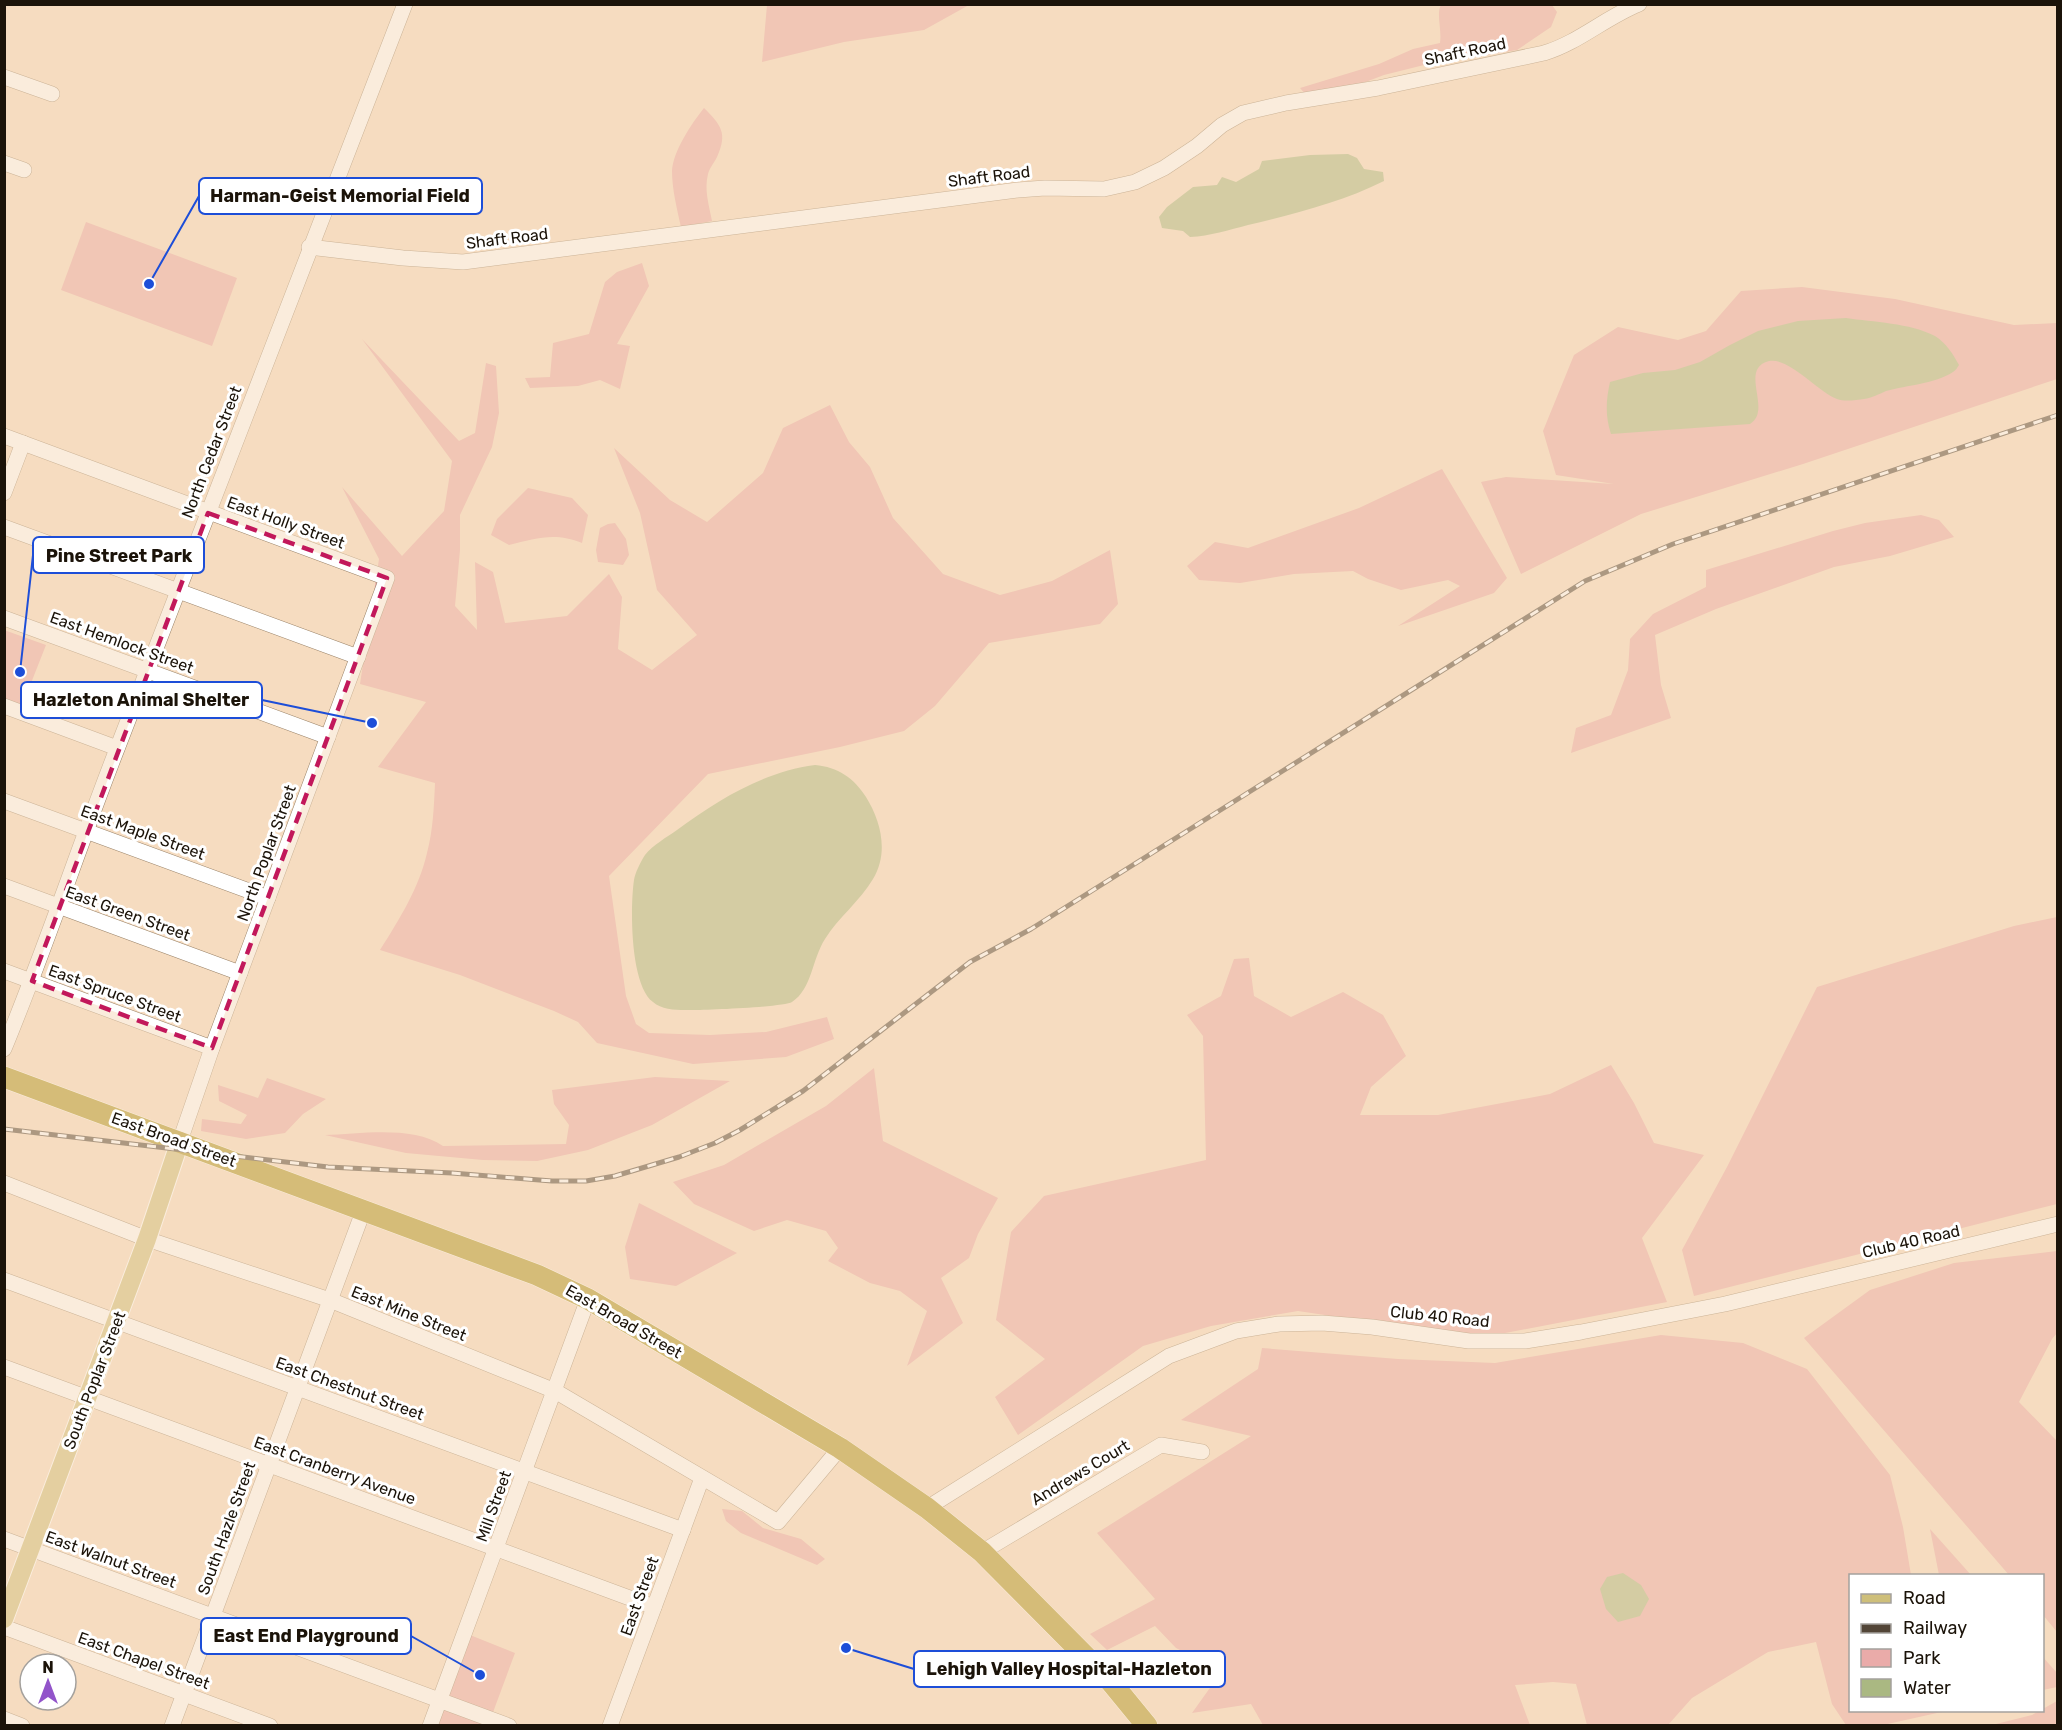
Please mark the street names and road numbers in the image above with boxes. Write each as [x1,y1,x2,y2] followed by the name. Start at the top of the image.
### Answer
[1423,34,1508,69] street label: Shaft Road
[947,162,1031,191] street label: Shaft Road
[465,224,549,253] street label: Shaft Road
[177,383,245,521] street label: North Cedar Street
[224,492,347,553] street label: East Holly Street
[47,608,196,677] street label: East Hemlock Street
[233,782,300,924] street label: North Poplar Street
[78,801,208,864] street label: East Maple Street
[63,882,193,945] street label: East Green Street
[46,961,184,1026] street label: East Spruce Street
[109,1108,239,1171] street label: East Broad Street
[1860,1221,1962,1262] street label: Club 40 Road
[562,1280,685,1362] street label: East Broad Street
[349,1282,469,1345] street label: East Mine Street
[1389,1302,1490,1331] street label: Club 40 Road
[59,1309,130,1452] street label: South Poplar Street
[273,1353,427,1424] street label: East Chestnut Street
[251,1432,418,1509] street label: East Cranberry Avenue
[1028,1436,1133,1509] street label: Andrews Court
[194,1459,259,1597] street label: South Hazle Street
[472,1468,515,1544] street label: Mill Street
[43,1527,179,1592] street label: East Walnut Street
[616,1554,663,1638] street label: East Street
[75,1628,212,1693] street label: East Chapel Street

